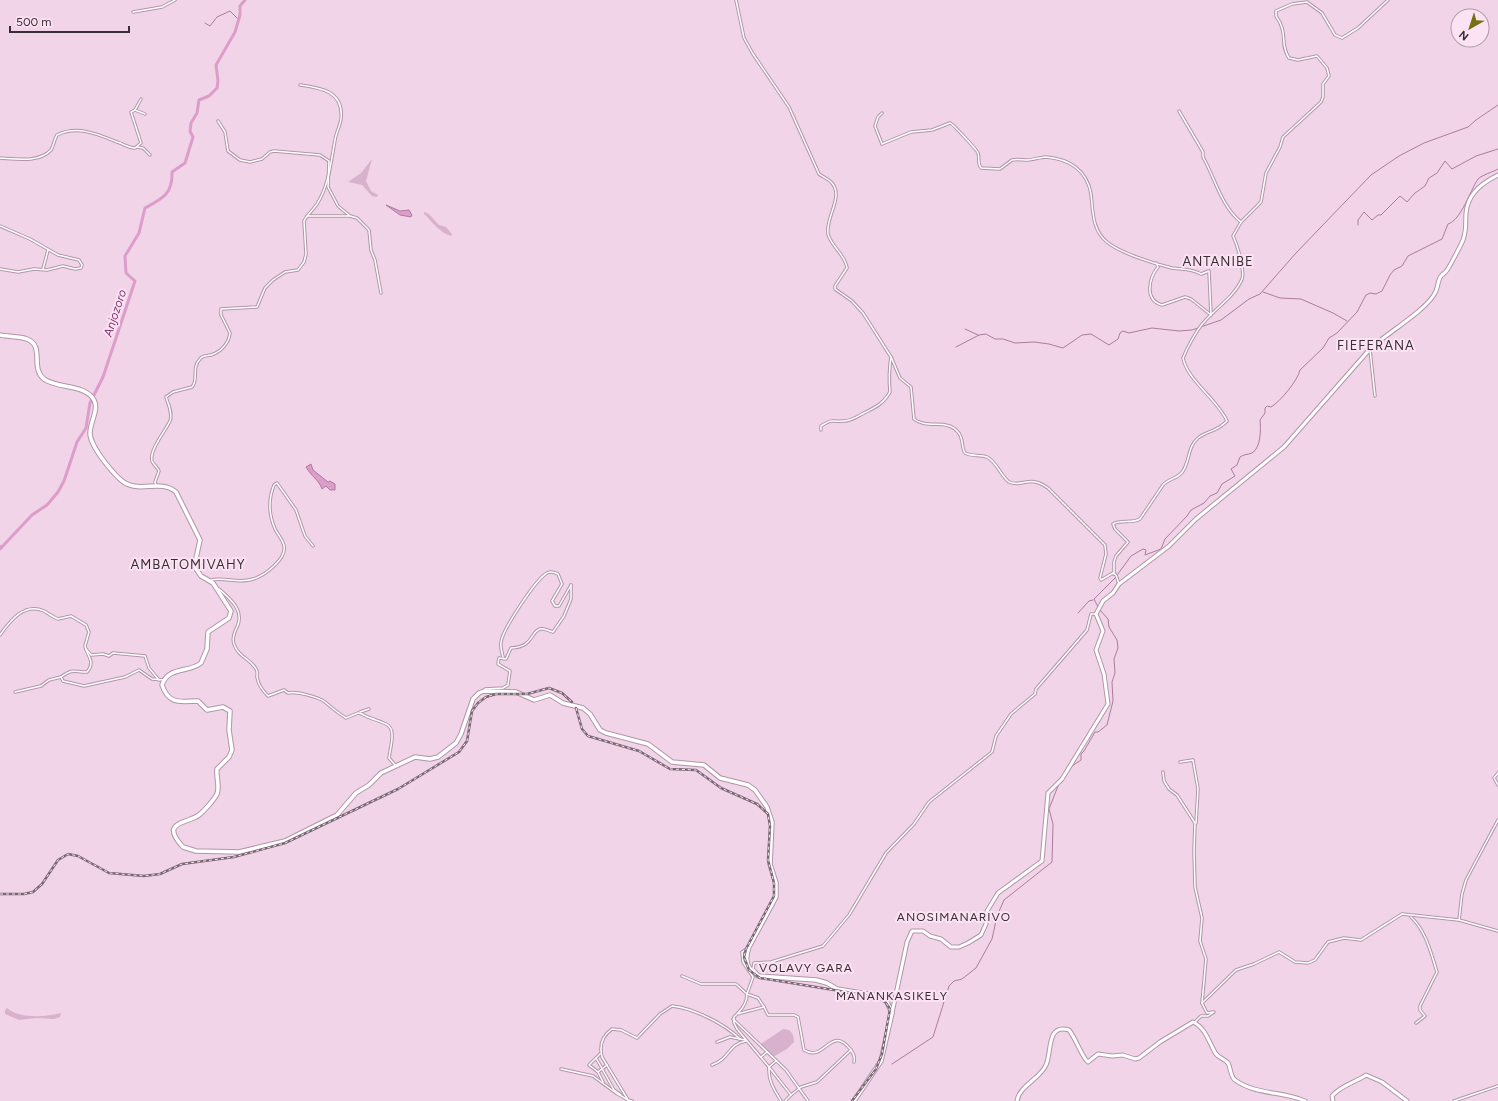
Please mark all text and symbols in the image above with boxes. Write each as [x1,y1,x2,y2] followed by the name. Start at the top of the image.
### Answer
[10,8,129,34] scale bar
[1450,8,1490,48] north arrow
[16,15,51,29] text: 500 m
[1457,28,1471,43] text: N
[1182,254,1254,269] district label: ANTANIBE
[100,288,129,339] water label: Anjozoro
[1337,338,1415,353] district label: FIEFERANA
[130,557,246,572] district label: AMBATOMIVAHY
[897,910,1011,924] district label: ANOSIMANARIVO
[759,961,853,975] district label: VOLAVY GARA
[836,989,948,1003] district label: MANANKASIKELY

